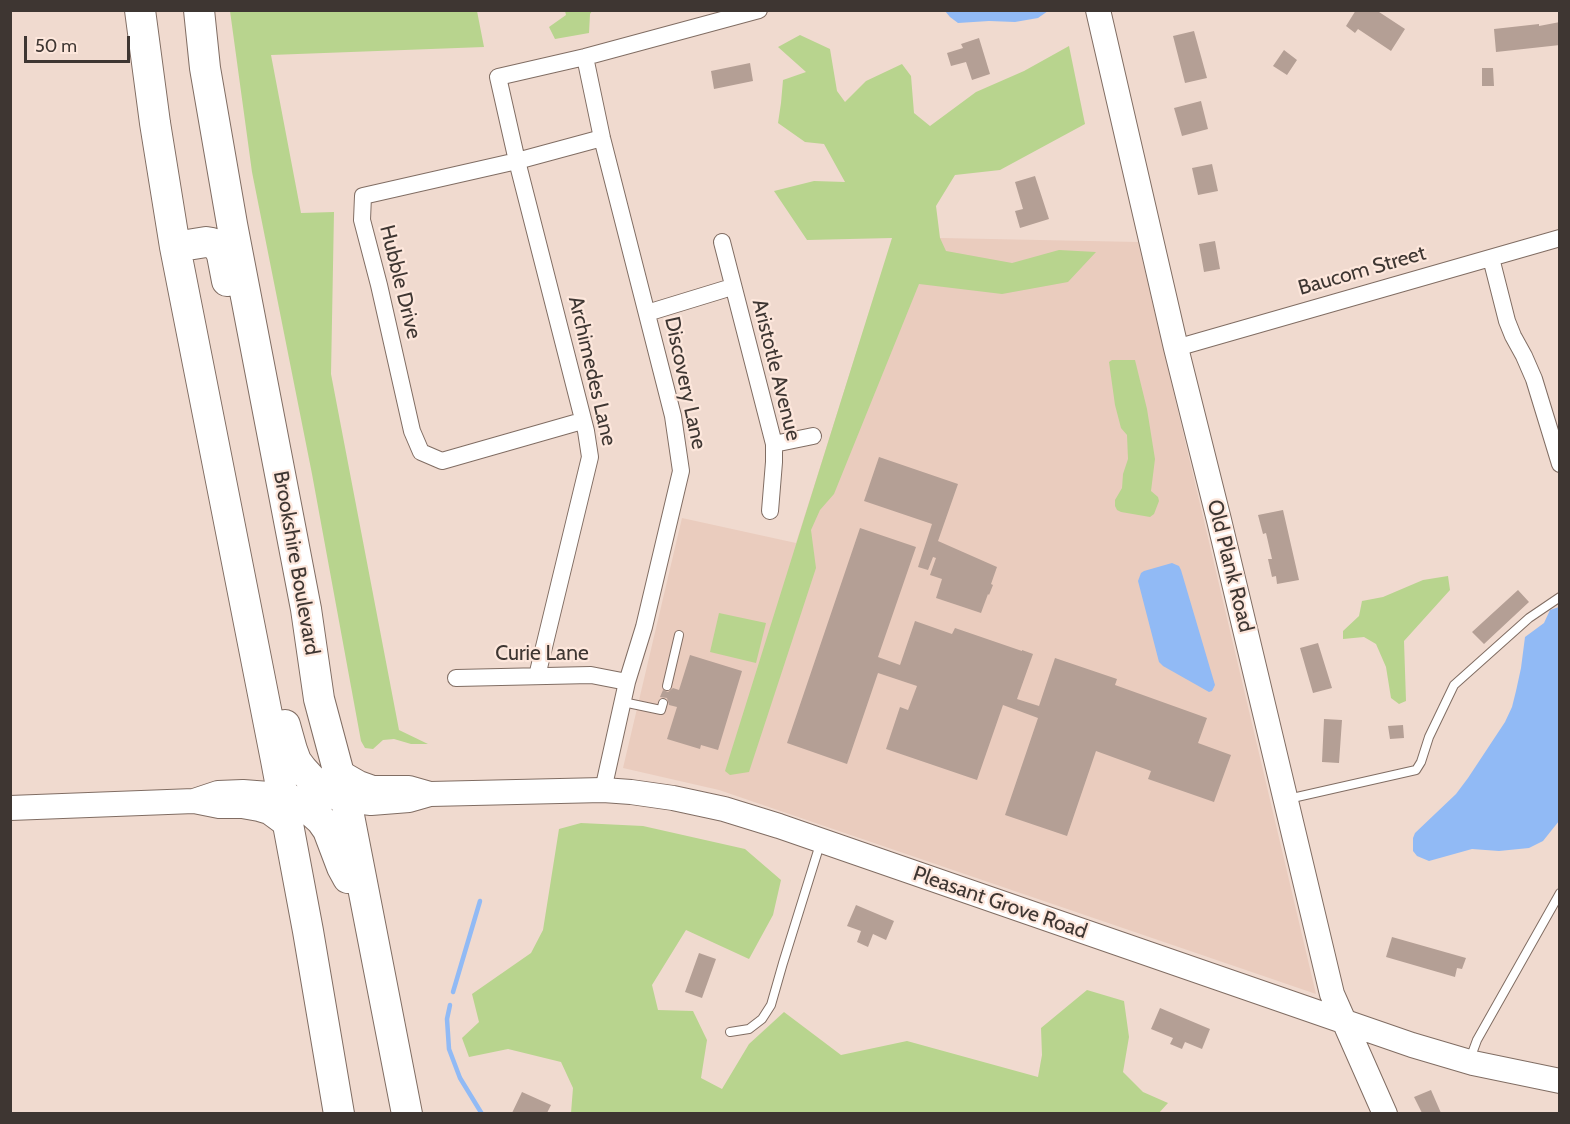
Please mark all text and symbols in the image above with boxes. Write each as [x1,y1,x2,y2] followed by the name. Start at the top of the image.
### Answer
[27,24,134,62] scale bar
[35,35,77,57] text: 50 m
[374,223,426,341] street label: Hubble Drive
[1295,241,1429,301] street label: Baucom Street
[563,294,621,448] street label: Archimedes Lane
[746,297,806,443] street label: Aristotle Avenue
[659,314,711,452] street label: Discovery Lane
[267,469,325,657] street label: Brookshire Boulevard
[1201,497,1259,635] street label: Old Plank Road
[495,641,589,667] street label: Curie Lane
[910,861,1090,945] street label: Pleasant Grove Road

